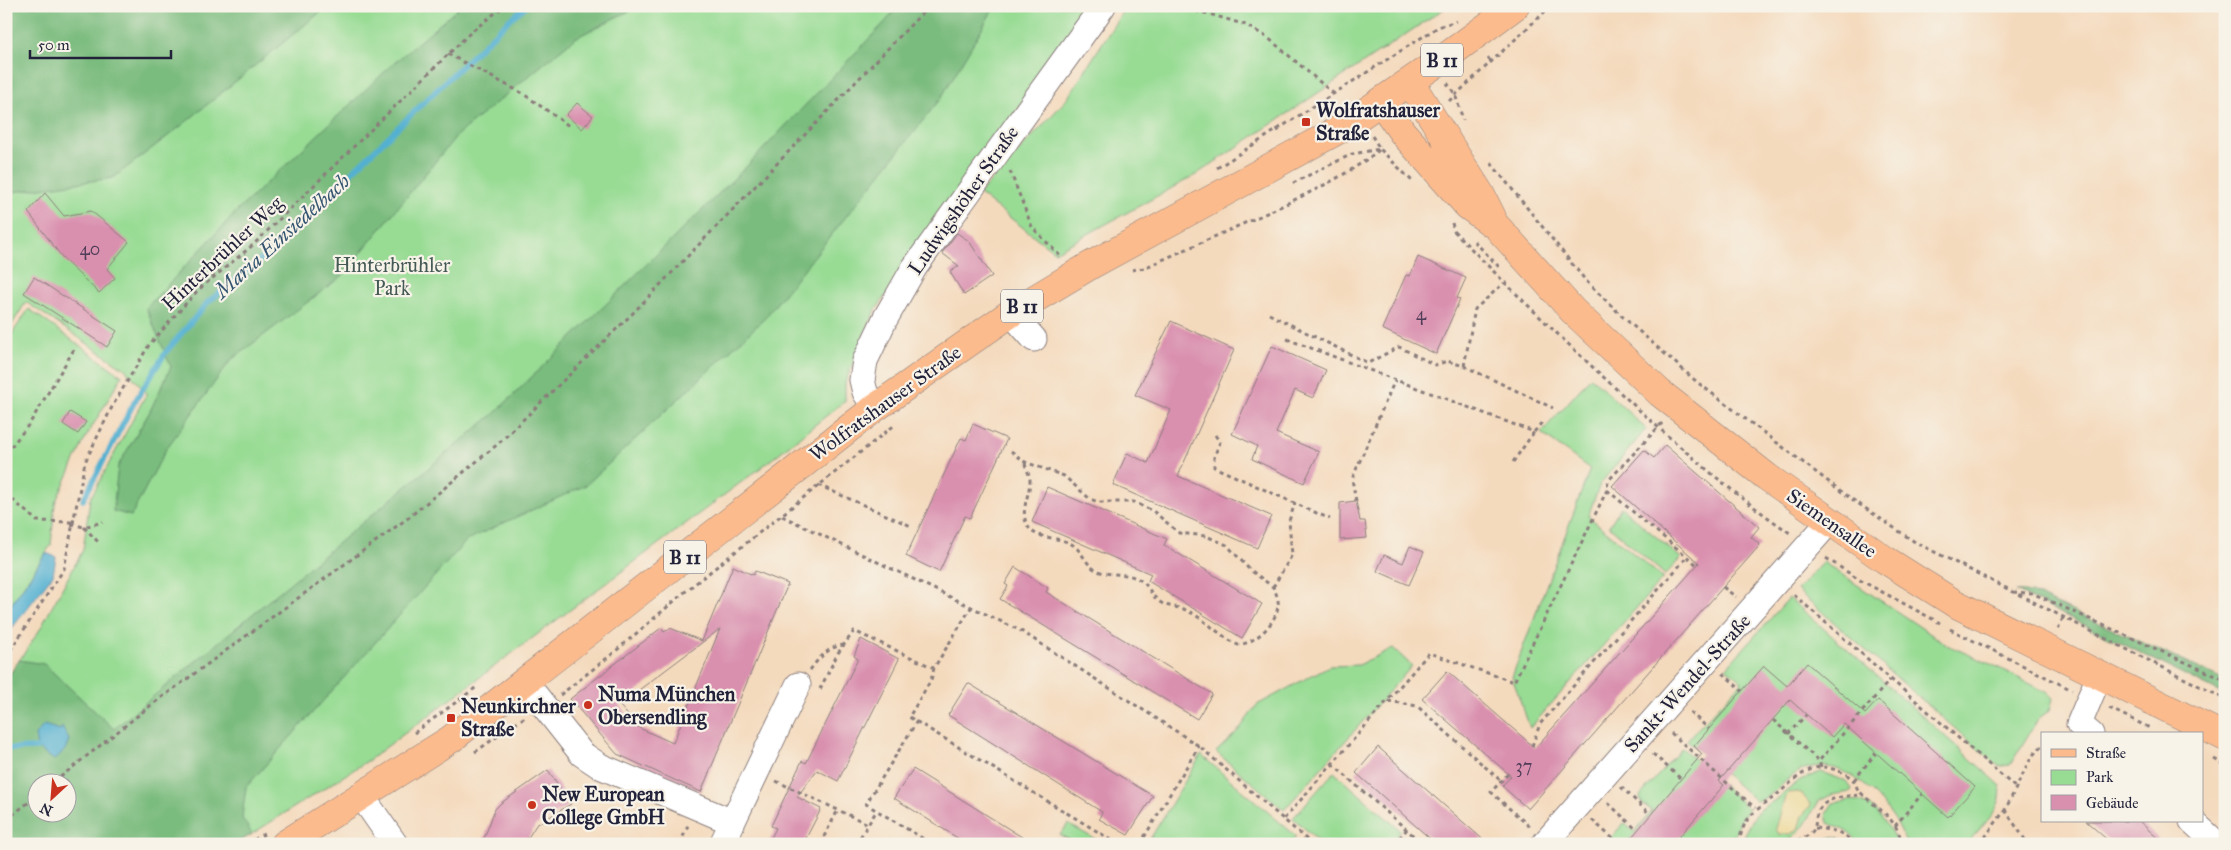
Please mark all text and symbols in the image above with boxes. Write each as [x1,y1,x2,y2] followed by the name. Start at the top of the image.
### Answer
[30,28,171,60] scale bar
[38,36,70,54] text: 50 m
[1421,44,1463,76] road number: B 11
[1316,98,1441,145] place label: Wolfratshauser Straße
[1300,116,1312,128] marker: Wolfratshauser Straße
[903,121,1024,280] street label: Ludwigshöher Straße
[207,168,355,305] water label: Maria Einsiedelbach
[156,190,289,316] street label: Hinterbrühler Weg
[80,238,100,260] house number: 40
[334,253,451,300] park label: Hinterbrühler Park
[1001,290,1043,322] road number: B 11
[1416,303,1427,325] house number: 4
[804,340,966,466] street label: Wolfratshauser Straße
[1782,483,1882,563] street label: Siemensallee
[664,540,706,574] road number: B 11
[1619,609,1755,757] street label: Sankt-Wendel-Straße
[598,682,736,730] place label: Numa München Obersendling
[461,694,576,741] place label: Neunkirchner Straße
[582,699,594,711] marker: Numa München Obersendling
[445,712,457,724] marker: Neunkirchner Straße
[2041,732,2204,822] legend
[2086,744,2126,762] text: Straße
[1516,755,1532,777] house number: 37
[2086,768,2113,786] text: Park
[28,772,78,822] north arrow
[542,782,665,830] place label: New European College GmbH
[2086,794,2139,812] text: Gebäude
[37,799,56,819] text: N
[526,799,538,811] marker: New European College GmbH

